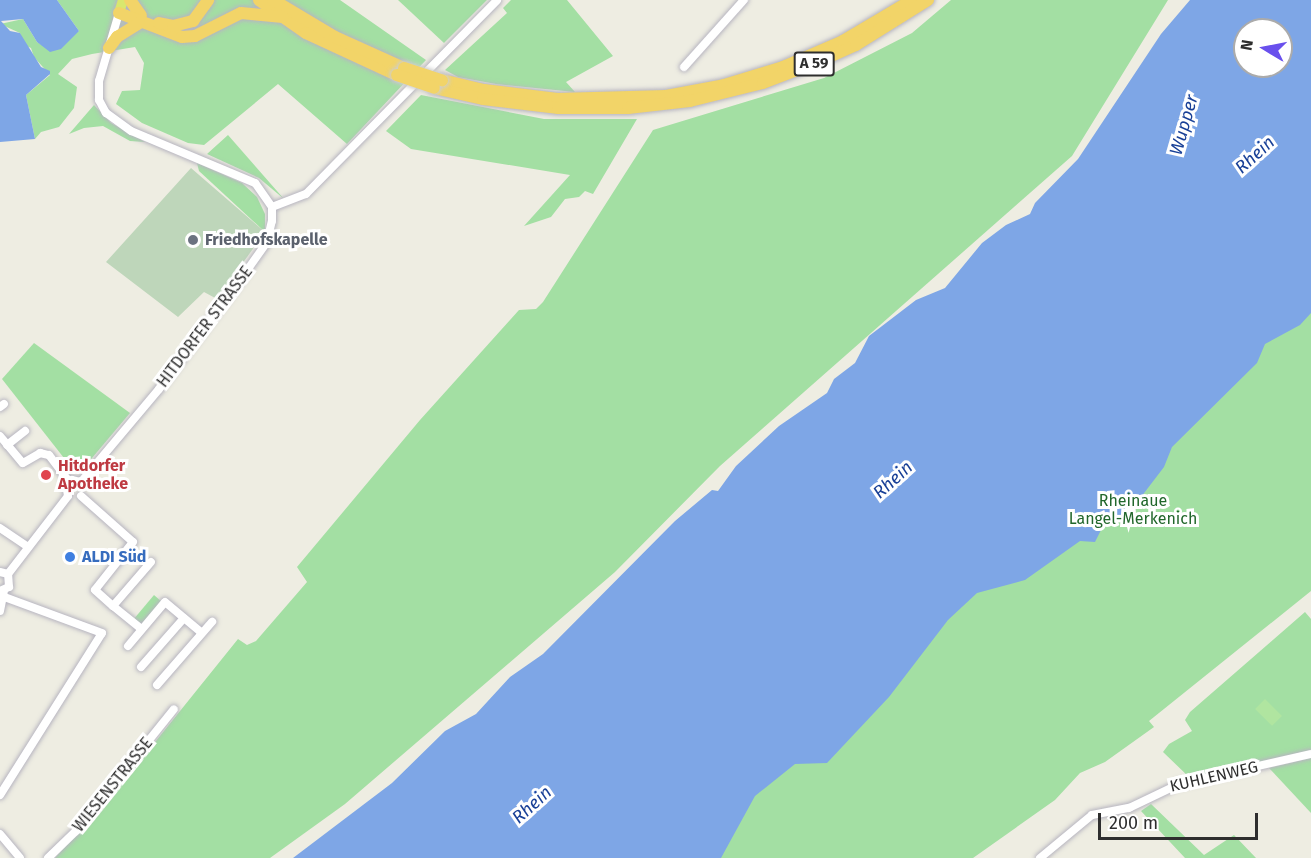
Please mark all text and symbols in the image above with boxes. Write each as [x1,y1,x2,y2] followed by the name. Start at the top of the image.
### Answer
[1233,18,1293,78] north arrow
[1236,38,1257,52] text: N
[793,52,835,76] road number: A 59
[1165,92,1203,158] water label: Wupper
[1231,132,1279,178] water label: Rhein
[205,230,328,250] place label: Friedhofskapelle
[186,233,200,247] marker: Friedhofskapelle
[153,263,257,391] street label: HITDORFER STRASSE
[58,456,128,494] place label: Hitdorfer Apotheke
[869,457,917,503] water label: Rhein
[39,468,53,482] marker: Hitdorfer Apotheke
[1069,491,1197,529] park label: Rheinaue Langel-Merkenich
[82,547,146,567] place label: ALDI Süd
[63,550,77,564] marker: ALDI Süd
[69,734,157,836] street label: WIESENSTRASSE
[1168,758,1260,796] street label: KUHLENWEG
[508,782,556,828] water label: Rhein
[1101,801,1262,839] scale bar
[1109,812,1158,834] text: 200 m

